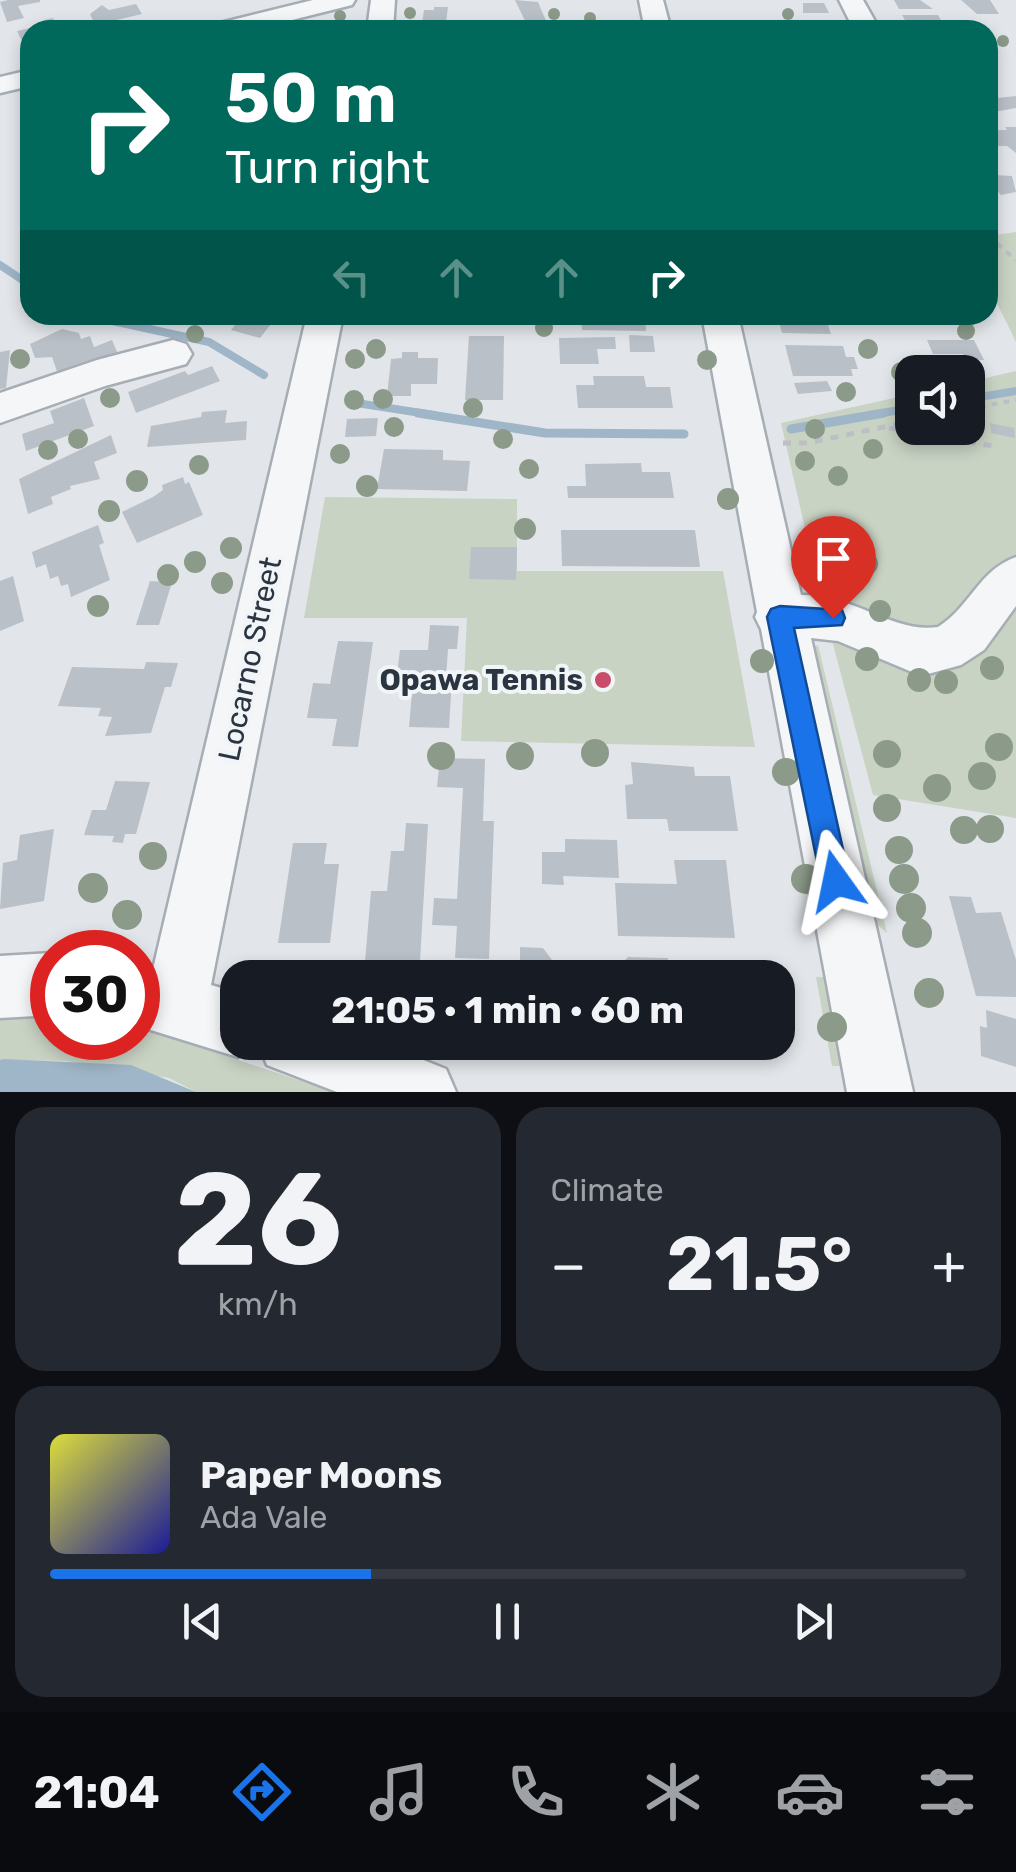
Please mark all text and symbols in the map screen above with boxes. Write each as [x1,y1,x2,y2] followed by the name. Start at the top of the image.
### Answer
[225,57,397,140] text: 50 m
[60,60,190,190] icon: right
[225,141,429,194] text: Turn right
[324,250,379,305] icon: left
[429,250,484,305] icon: ahead
[534,250,589,305] icon: ahead
[639,250,694,305] icon: right
[895,355,985,445] map controls
[895,355,985,445] button: sound
[791,516,876,619] pin
[806,531,861,586] icon: arrive
[211,553,289,764] street label: Locarno Street
[379,662,583,698] place label: Opawa Tennis
[592,669,614,691] marker: Opawa Tennis
[784,829,888,933] position arrow
[30,930,160,1060] speed limit sign: 30
[331,987,684,1033] text: 21:05 · 1 min · 60 m
[173,1142,342,1297] text: 26
[551,1171,664,1209] text: Climate
[666,1220,852,1309] text: 21.5°
[551,1233,586,1298] text: −
[932,1233,966,1298] text: +
[218,1285,298,1323] text: km/h
[200,1452,442,1498] text: Paper Moons
[200,1498,327,1536] text: Ada Vale
[175,1594,230,1649] icon: previous
[480,1594,535,1649] icon: pause
[786,1594,841,1649] icon: next
[227,1757,297,1827] icon: directions
[364,1757,434,1827] icon: music
[501,1757,571,1827] icon: phone
[638,1757,708,1827] icon: climate
[775,1757,845,1827] icon: car
[912,1757,982,1827] icon: filters
[34,1766,160,1819] text: 21:04

